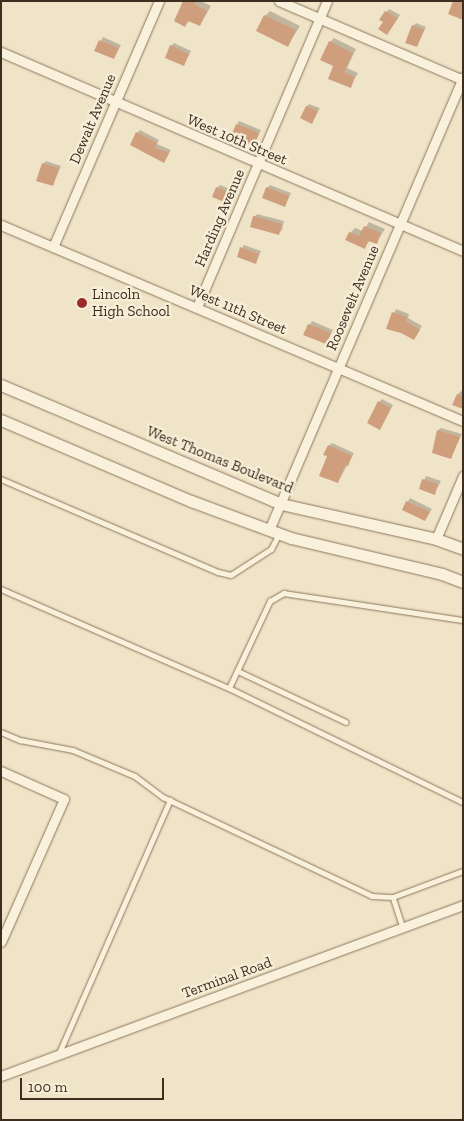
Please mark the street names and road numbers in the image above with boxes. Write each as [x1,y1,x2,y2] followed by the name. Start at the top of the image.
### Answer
[66,71,120,167] street label: Dewalt Avenue
[184,111,290,169] street label: West 10th Street
[191,166,249,270] street label: Harding Avenue
[323,243,383,353] street label: Roosevelt Avenue
[186,281,290,339] street label: West 11th Street
[144,422,296,498] street label: West Thomas Boulevard
[180,953,274,1003] street label: Terminal Road

